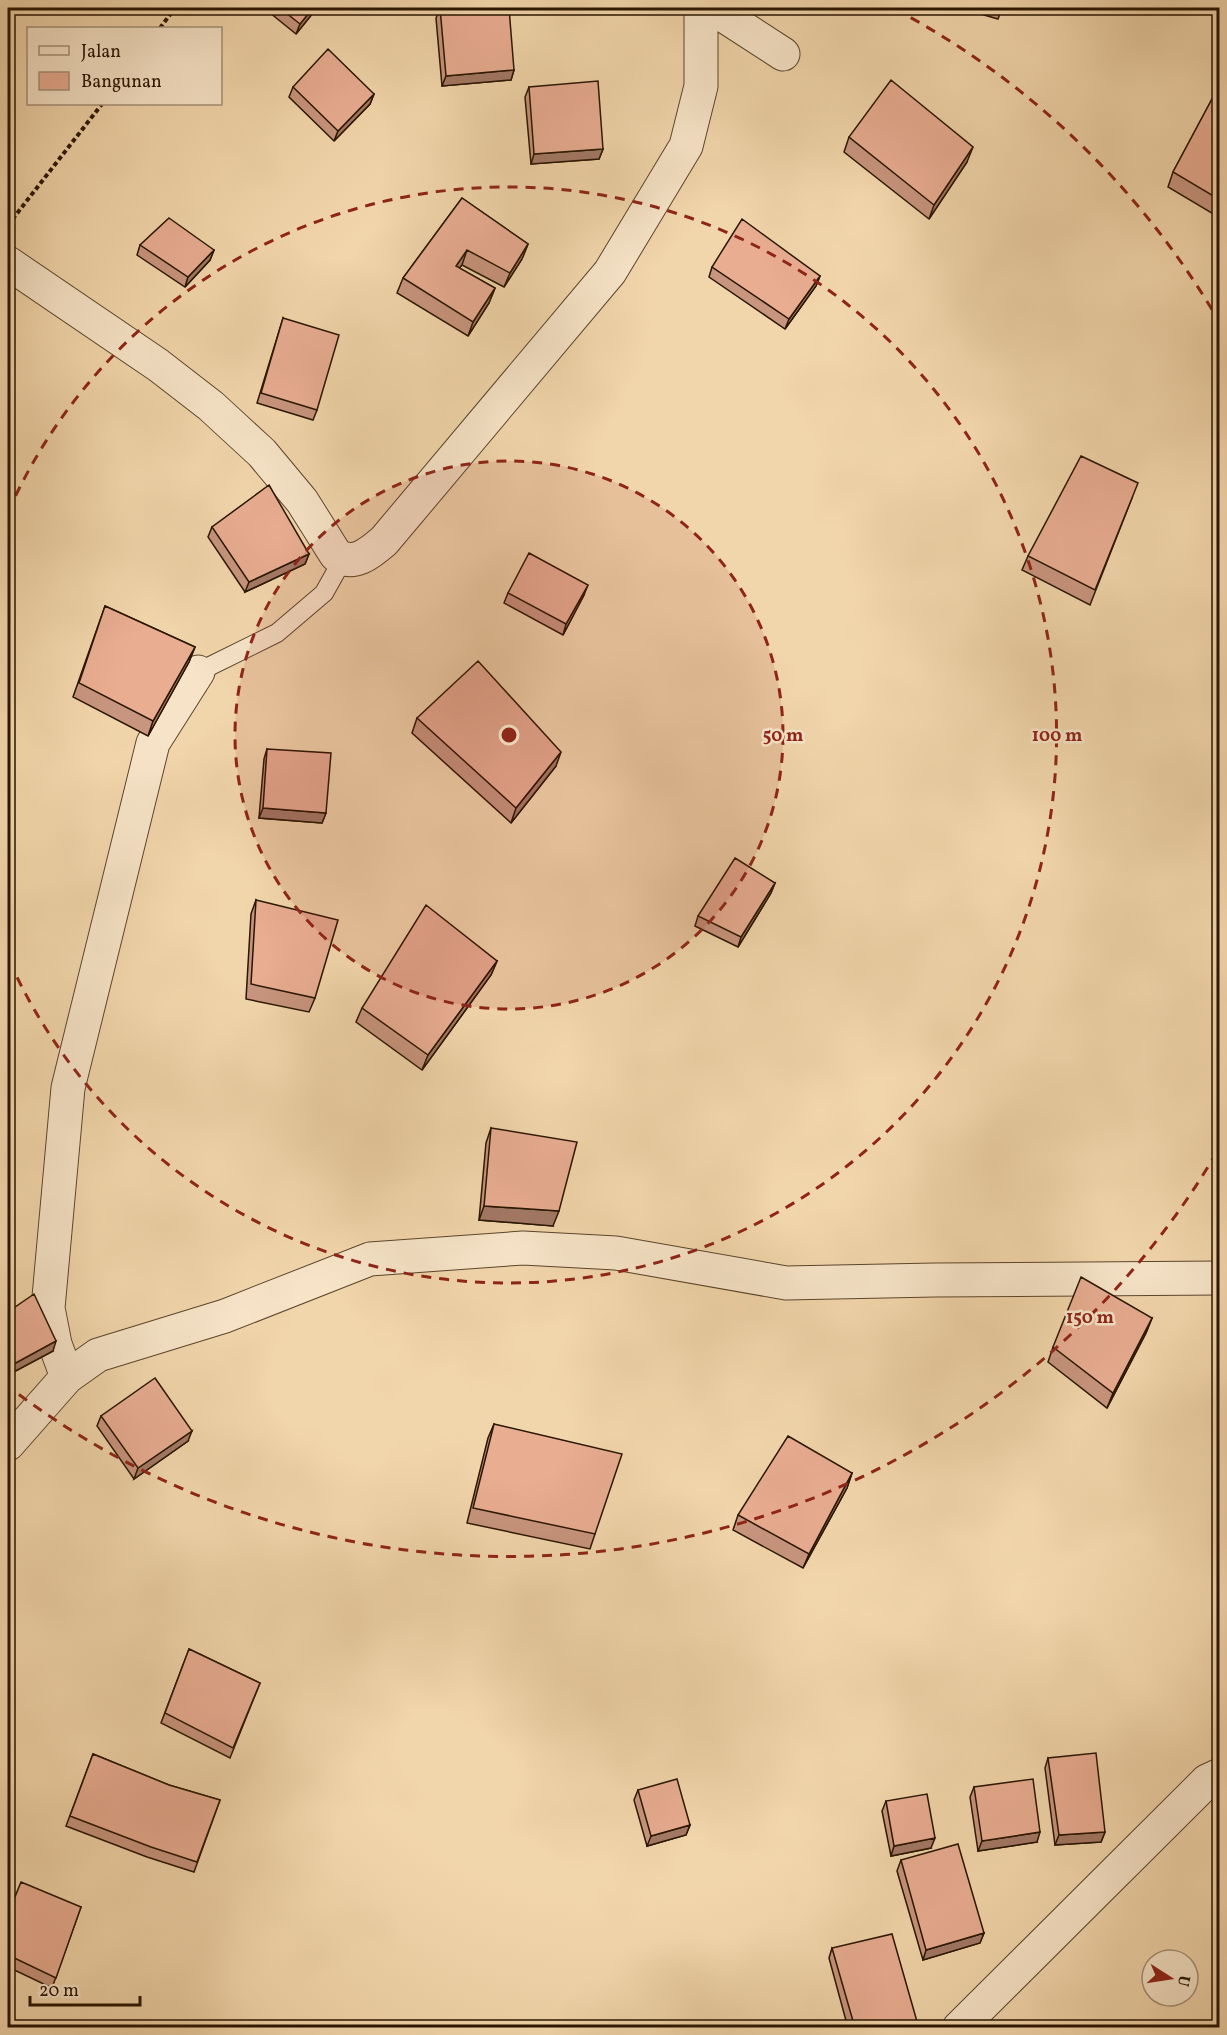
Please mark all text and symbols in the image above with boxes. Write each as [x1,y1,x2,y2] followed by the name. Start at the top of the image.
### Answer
[27,27,222,105] legend
[81,40,121,65] text: Jalan
[81,70,162,95] text: Bangunan
[763,724,803,749] text: 50 m
[1032,724,1082,749] text: 100 m
[499,725,519,745] centre of rings
[1066,1306,1114,1331] text: 150 m
[1140,1948,1200,2008] north arrow
[30,1969,140,2007] scale bar
[1171,1973,1195,1988] text: U
[39,1979,79,2004] text: 20 m

